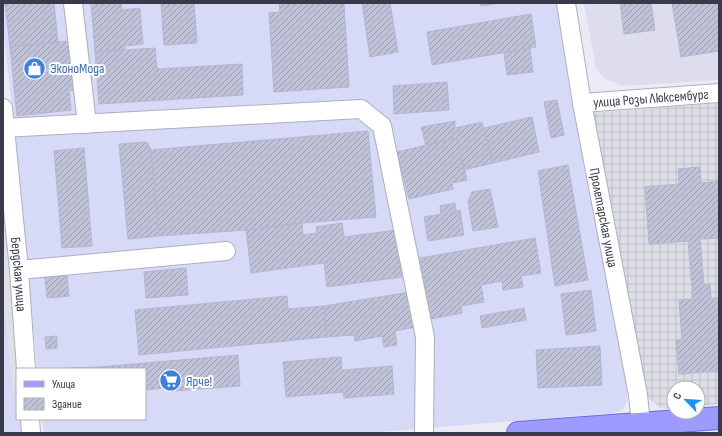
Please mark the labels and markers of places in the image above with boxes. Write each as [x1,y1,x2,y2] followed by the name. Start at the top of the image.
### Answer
[21,55,47,81] shop icon: ЭконоМода
[50,60,104,77] place label: ЭконоМода
[158,368,184,394] supermarket icon: Ярче!
[186,373,212,390] place label: Ярче!

